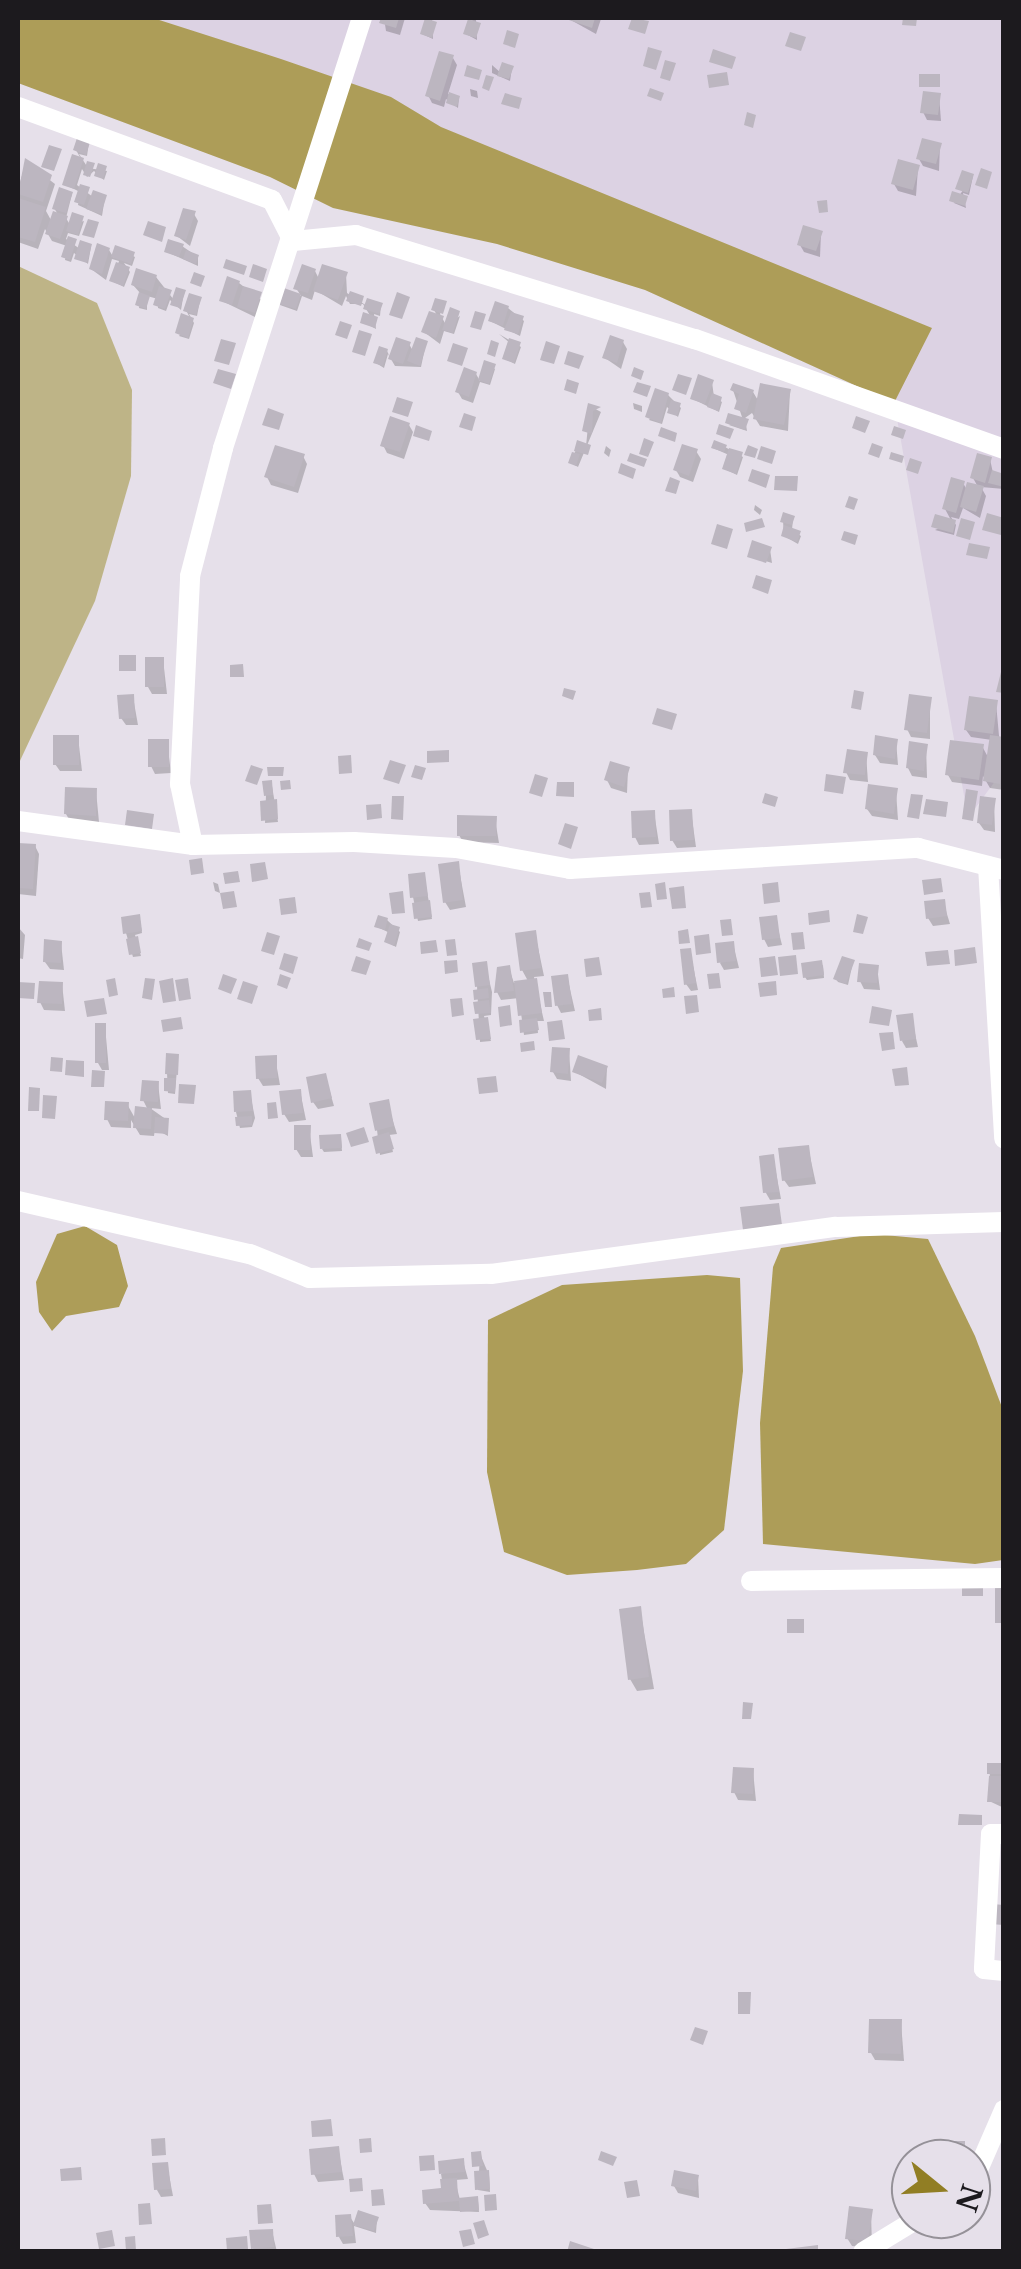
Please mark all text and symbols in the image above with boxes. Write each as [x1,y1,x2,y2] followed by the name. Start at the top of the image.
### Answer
[891,2139,991,2239] north arrow
[947,2180,989,2216] text: N

